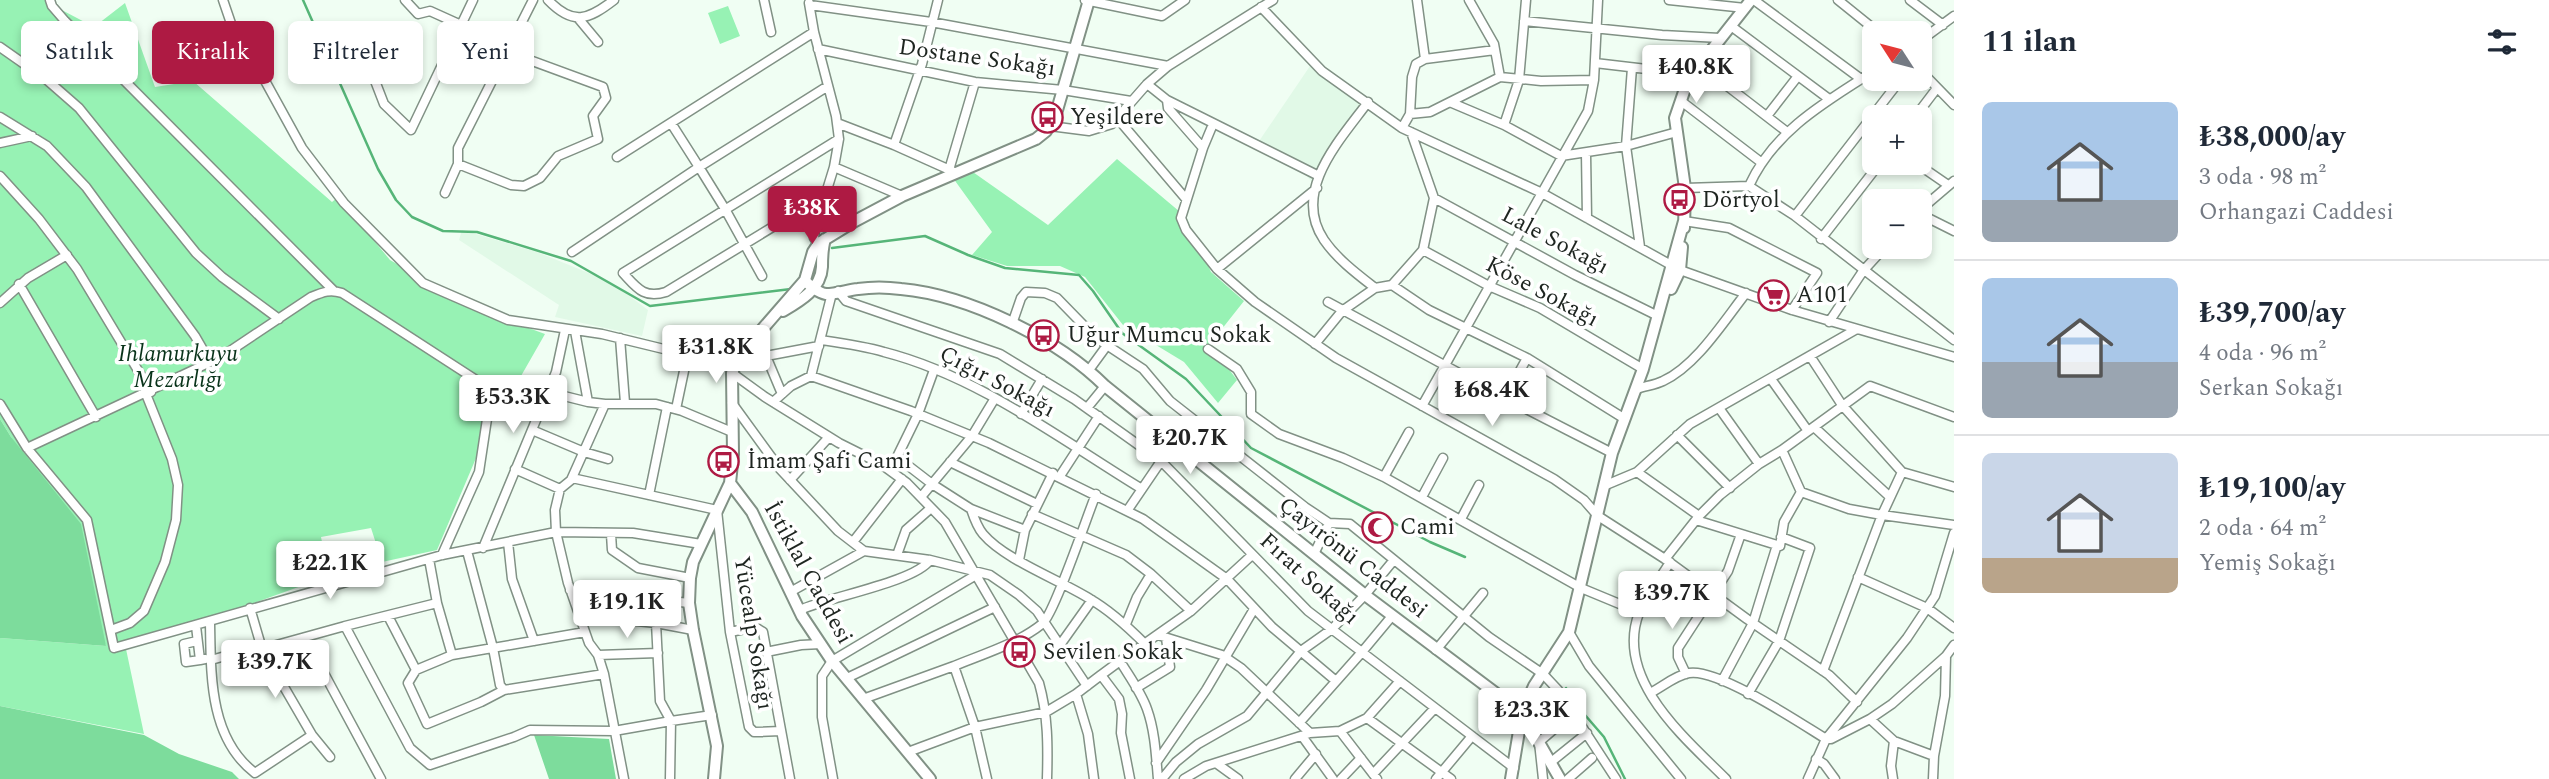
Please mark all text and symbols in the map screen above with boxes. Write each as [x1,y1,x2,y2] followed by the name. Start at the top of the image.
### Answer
[1982,19,2077,65] text: 11 ilan
[21,21,138,84] chip: Satılık
[152,21,274,84] chip: Kiralık
[288,21,423,84] chip: Filtreler
[437,21,534,84] chip: Yeni
[1862,21,1932,91] north arrow
[1862,21,1932,259] map controls
[2483,23,2521,61] icon: filters
[896,30,1058,86] street label: Dostane Sokağı
[1639,46,1753,105] pin: ₺40.8K
[1658,50,1734,85] text: ₺40.8K
[1030,100,1064,134] bus stop icon: Yeşildere
[1070,100,1164,135] place label: Yeşildere
[1862,105,1932,175] button: +
[2199,114,2345,160] text: ₺38,000/ay
[2038,130,2122,214] icon: home
[2199,160,2326,195] text: 3 oda · 98 m²
[1662,183,1696,217] bus stop icon: Dörtyol
[1702,183,1780,218] place label: Dörtyol
[771,187,853,246] pin: ₺38K
[1862,189,1932,259] button: −
[784,191,840,226] text: ₺38K
[2199,195,2394,230] text: Orhangazi Caddesi
[1495,198,1615,284] street label: Lale Sokağı
[1479,247,1605,337] street label: Köse Sokağı
[1756,278,1790,312] supermarket icon: A101
[1796,278,1848,313] place label: A101
[2199,290,2345,336] text: ₺39,700/ay
[2038,306,2122,390] icon: home
[1027,318,1061,352] bus stop icon: Uğur Mumcu Sokak
[1067,318,1271,353] place label: Uğur Mumcu Sokak
[659,326,773,385] pin: ₺31.8K
[678,330,754,365] text: ₺31.8K
[2199,336,2326,371] text: 4 oda · 96 m²
[118,337,238,398] park label: Ihlamurkuyu Mezarlığı
[933,337,1061,427] street label: Çığır Sokağı
[1435,368,1549,428] pin: ₺68.4K
[2199,371,2343,406] text: Serkan Sokağı
[1454,373,1530,408] text: ₺68.4K
[456,376,570,435] pin: ₺53.3K
[475,380,551,415] text: ₺53.3K
[1133,416,1247,476] pin: ₺20.7K
[1152,421,1228,456] text: ₺20.7K
[707,444,741,478] bus stop icon: İmam Şafi Cami
[747,444,912,479] place label: İmam Şafi Cami
[2199,465,2345,511] text: ₺19,100/ay
[2038,481,2122,565] icon: home
[1271,488,1435,628] street label: Çayırönü Caddesi
[754,495,862,651] street label: İstiklal Caddesi
[1360,510,1394,544] mosque icon: Cami
[1400,510,1455,545] place label: Cami
[2199,511,2326,546] text: 2 oda · 64 m²
[1251,524,1367,634] street label: Fırat Sokağı
[273,542,387,601] pin: ₺22.1K
[292,546,368,581] text: ₺22.1K
[2199,546,2336,581] text: Yemiş Sokağı
[724,553,782,713] street label: Yücealp Sokağı
[1615,572,1729,631] pin: ₺39.7K
[1634,576,1710,611] text: ₺39.7K
[570,580,684,640] pin: ₺19.1K
[589,585,665,620] text: ₺19.1K
[1003,635,1037,669] bus stop icon: Sevilen Sokak
[1043,635,1184,670] place label: Sevilen Sokak
[218,640,332,700] pin: ₺39.7K
[237,645,313,680] text: ₺39.7K
[1475,688,1589,748] pin: ₺23.3K
[1494,693,1570,728] text: ₺23.3K

